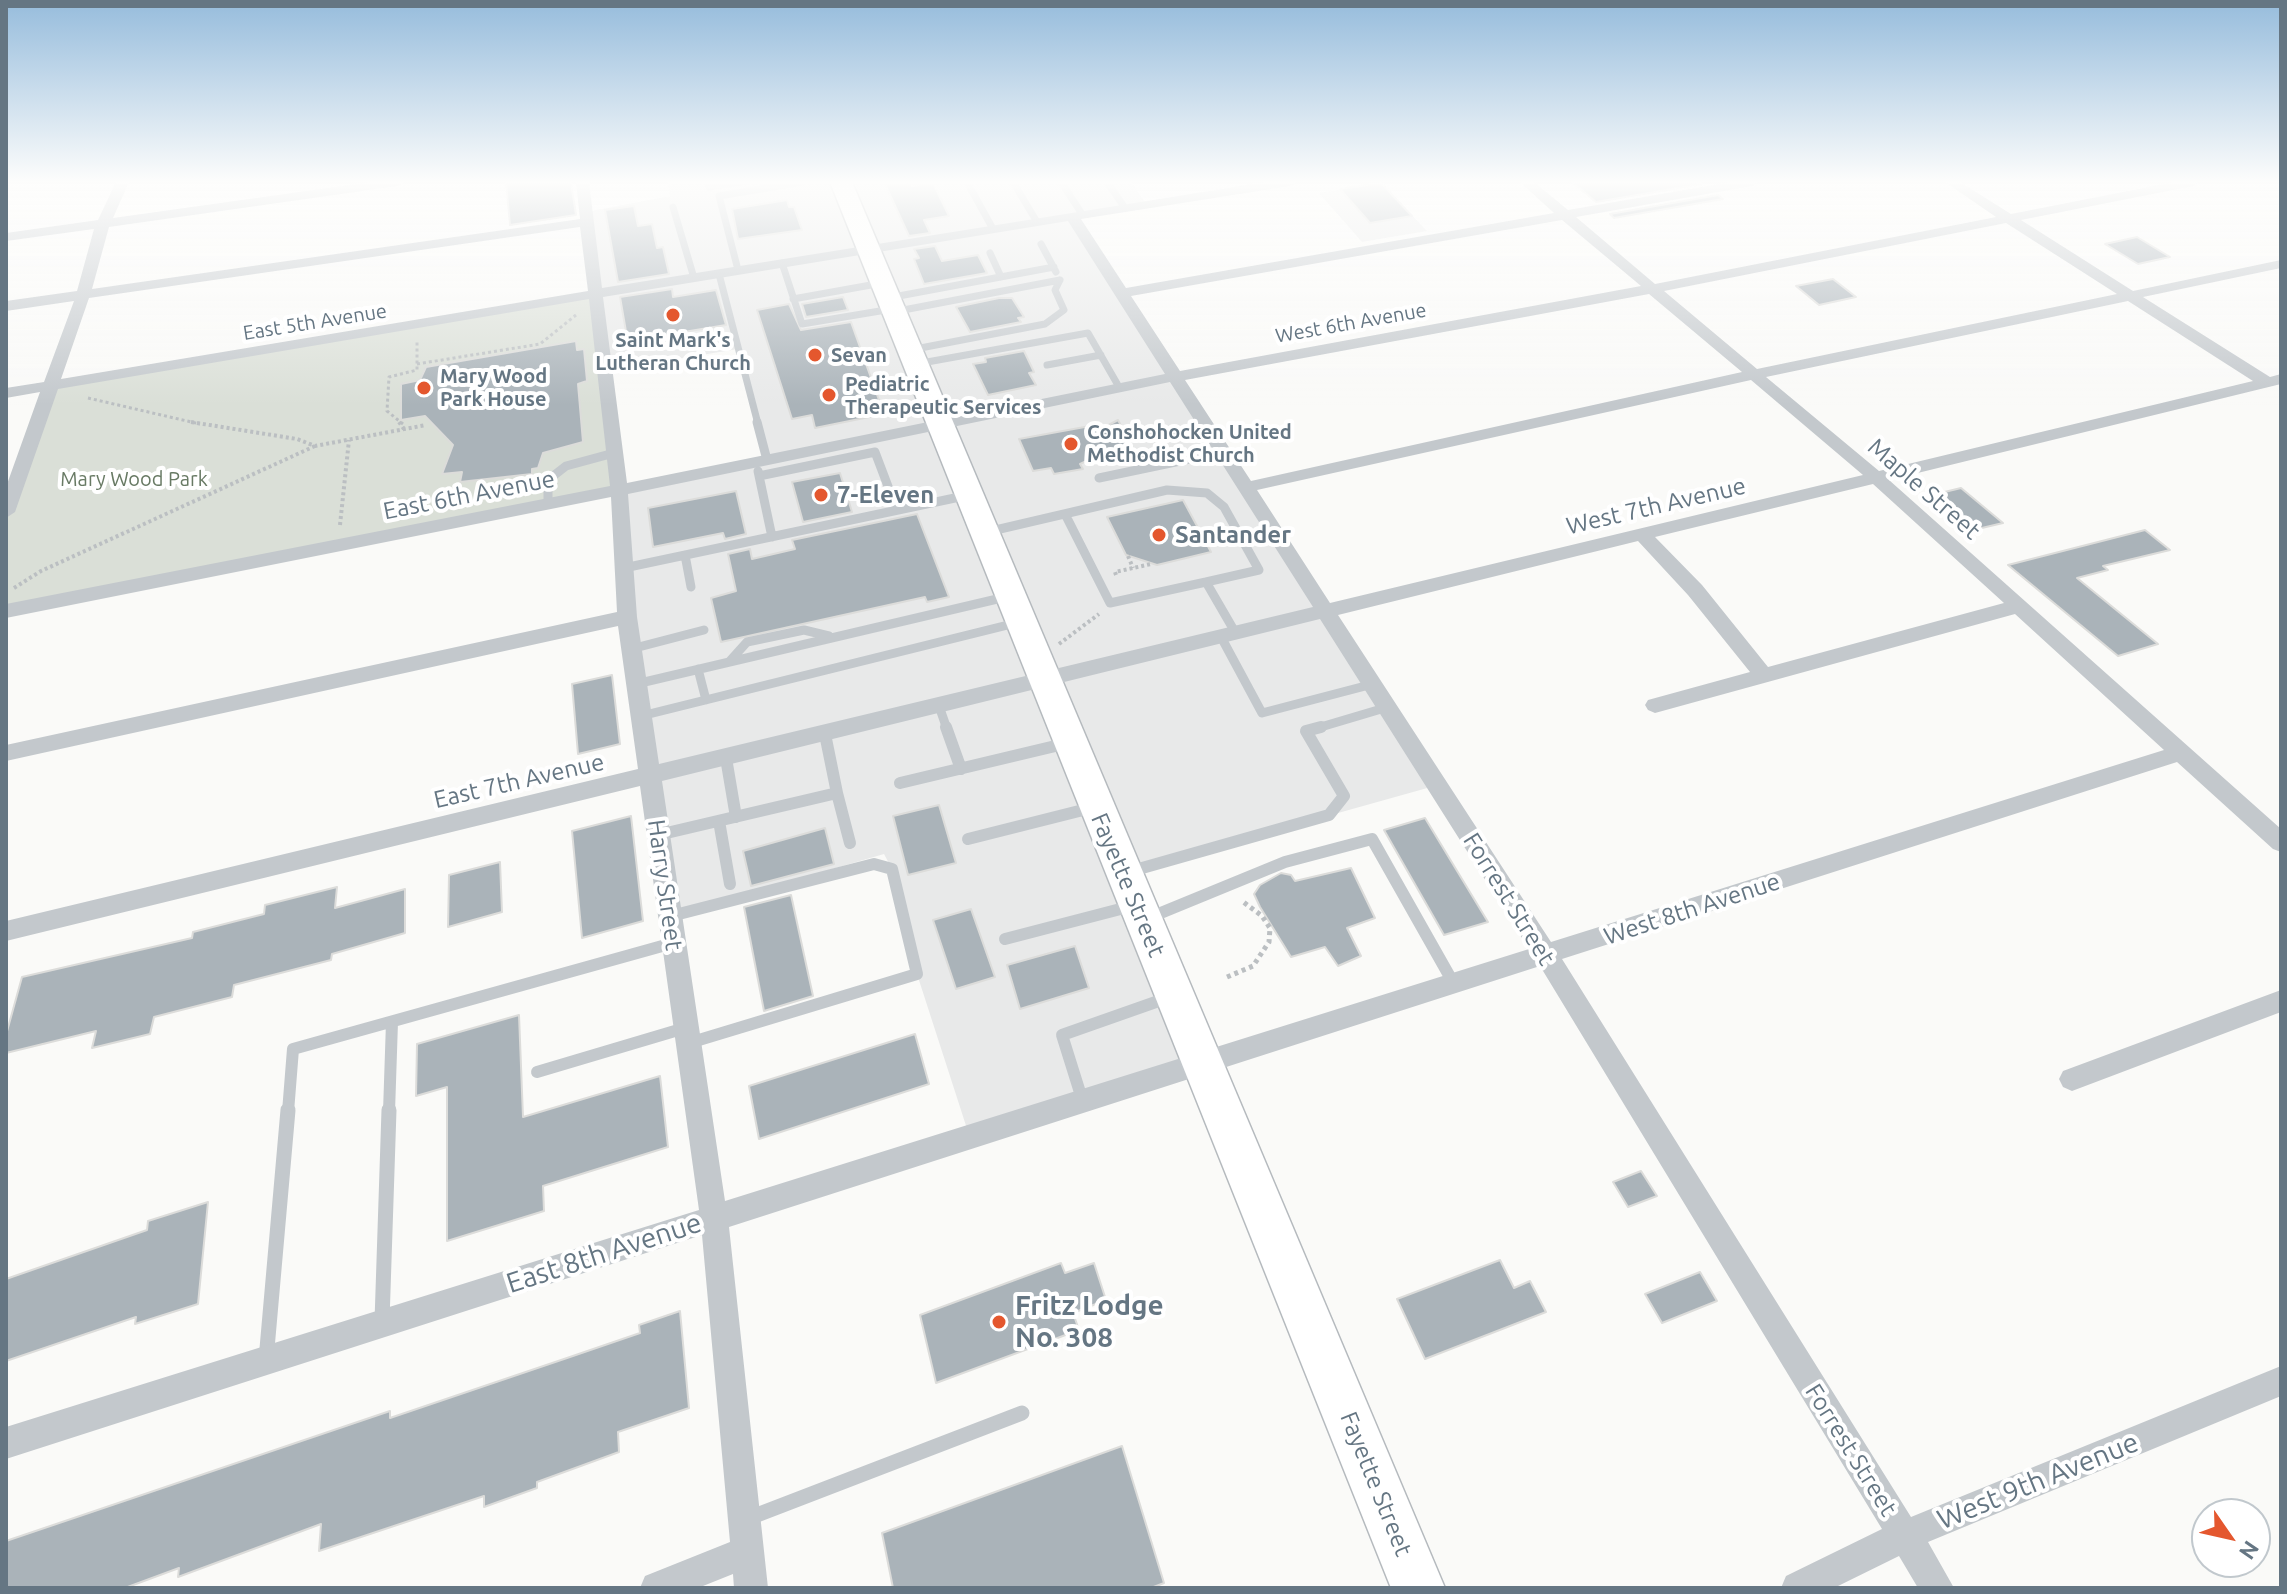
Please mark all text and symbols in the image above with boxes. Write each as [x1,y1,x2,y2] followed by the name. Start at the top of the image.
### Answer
[1274,298,1428,348] street label: West 6th Avenue
[241,299,389,345] street label: East 5th Avenue
[664,306,682,324] marker: Saint Mark's Lutheran Church
[595,328,751,375] place label: Saint Mark's Lutheran Church
[831,343,887,367] place label: Sevan
[806,346,824,364] marker: Sevan
[440,364,547,411] place label: Mary Wood Park House
[845,372,1041,419] place label: Pediatric Therapeutic Services
[415,379,433,397] marker: Mary Wood Park House
[820,386,838,404] marker: Pediatric Therapeutic Services
[1087,420,1292,467] place label: Conshohocken United Methodist Church
[1862,432,1986,546] street label: Maple Street
[1062,435,1080,453] marker: Conshohocken United Methodist Church
[381,464,557,526] street label: East 6th Avenue
[60,467,208,491] park label: Mary Wood Park
[1563,471,1749,541] street label: West 7th Avenue
[837,481,934,509] place label: 7-Eleven
[812,486,830,504] marker: 7-Eleven
[1175,521,1291,549] place label: Santander
[1150,526,1168,544] marker: Santander
[431,747,607,815] street label: East 7th Avenue
[1085,809,1171,961] street label: Fayette Street
[642,818,688,952] street label: Harry Street
[1457,828,1561,970] street label: Forrest Street
[1600,867,1784,951] street label: West 8th Avenue
[502,1206,706,1300] street label: East 8th Avenue
[1015,1289,1164,1355] place label: Fritz Lodge No. 308
[990,1313,1008,1331] marker: Fritz Lodge No. 308
[1799,1379,1903,1521] street label: Forrest Street
[1334,1408,1418,1560] street label: Fayette Street
[1932,1425,2144,1537] street label: West 9th Avenue
[2191,1498,2271,1578] north arrow
[2235,1537,2265,1564] text: N

